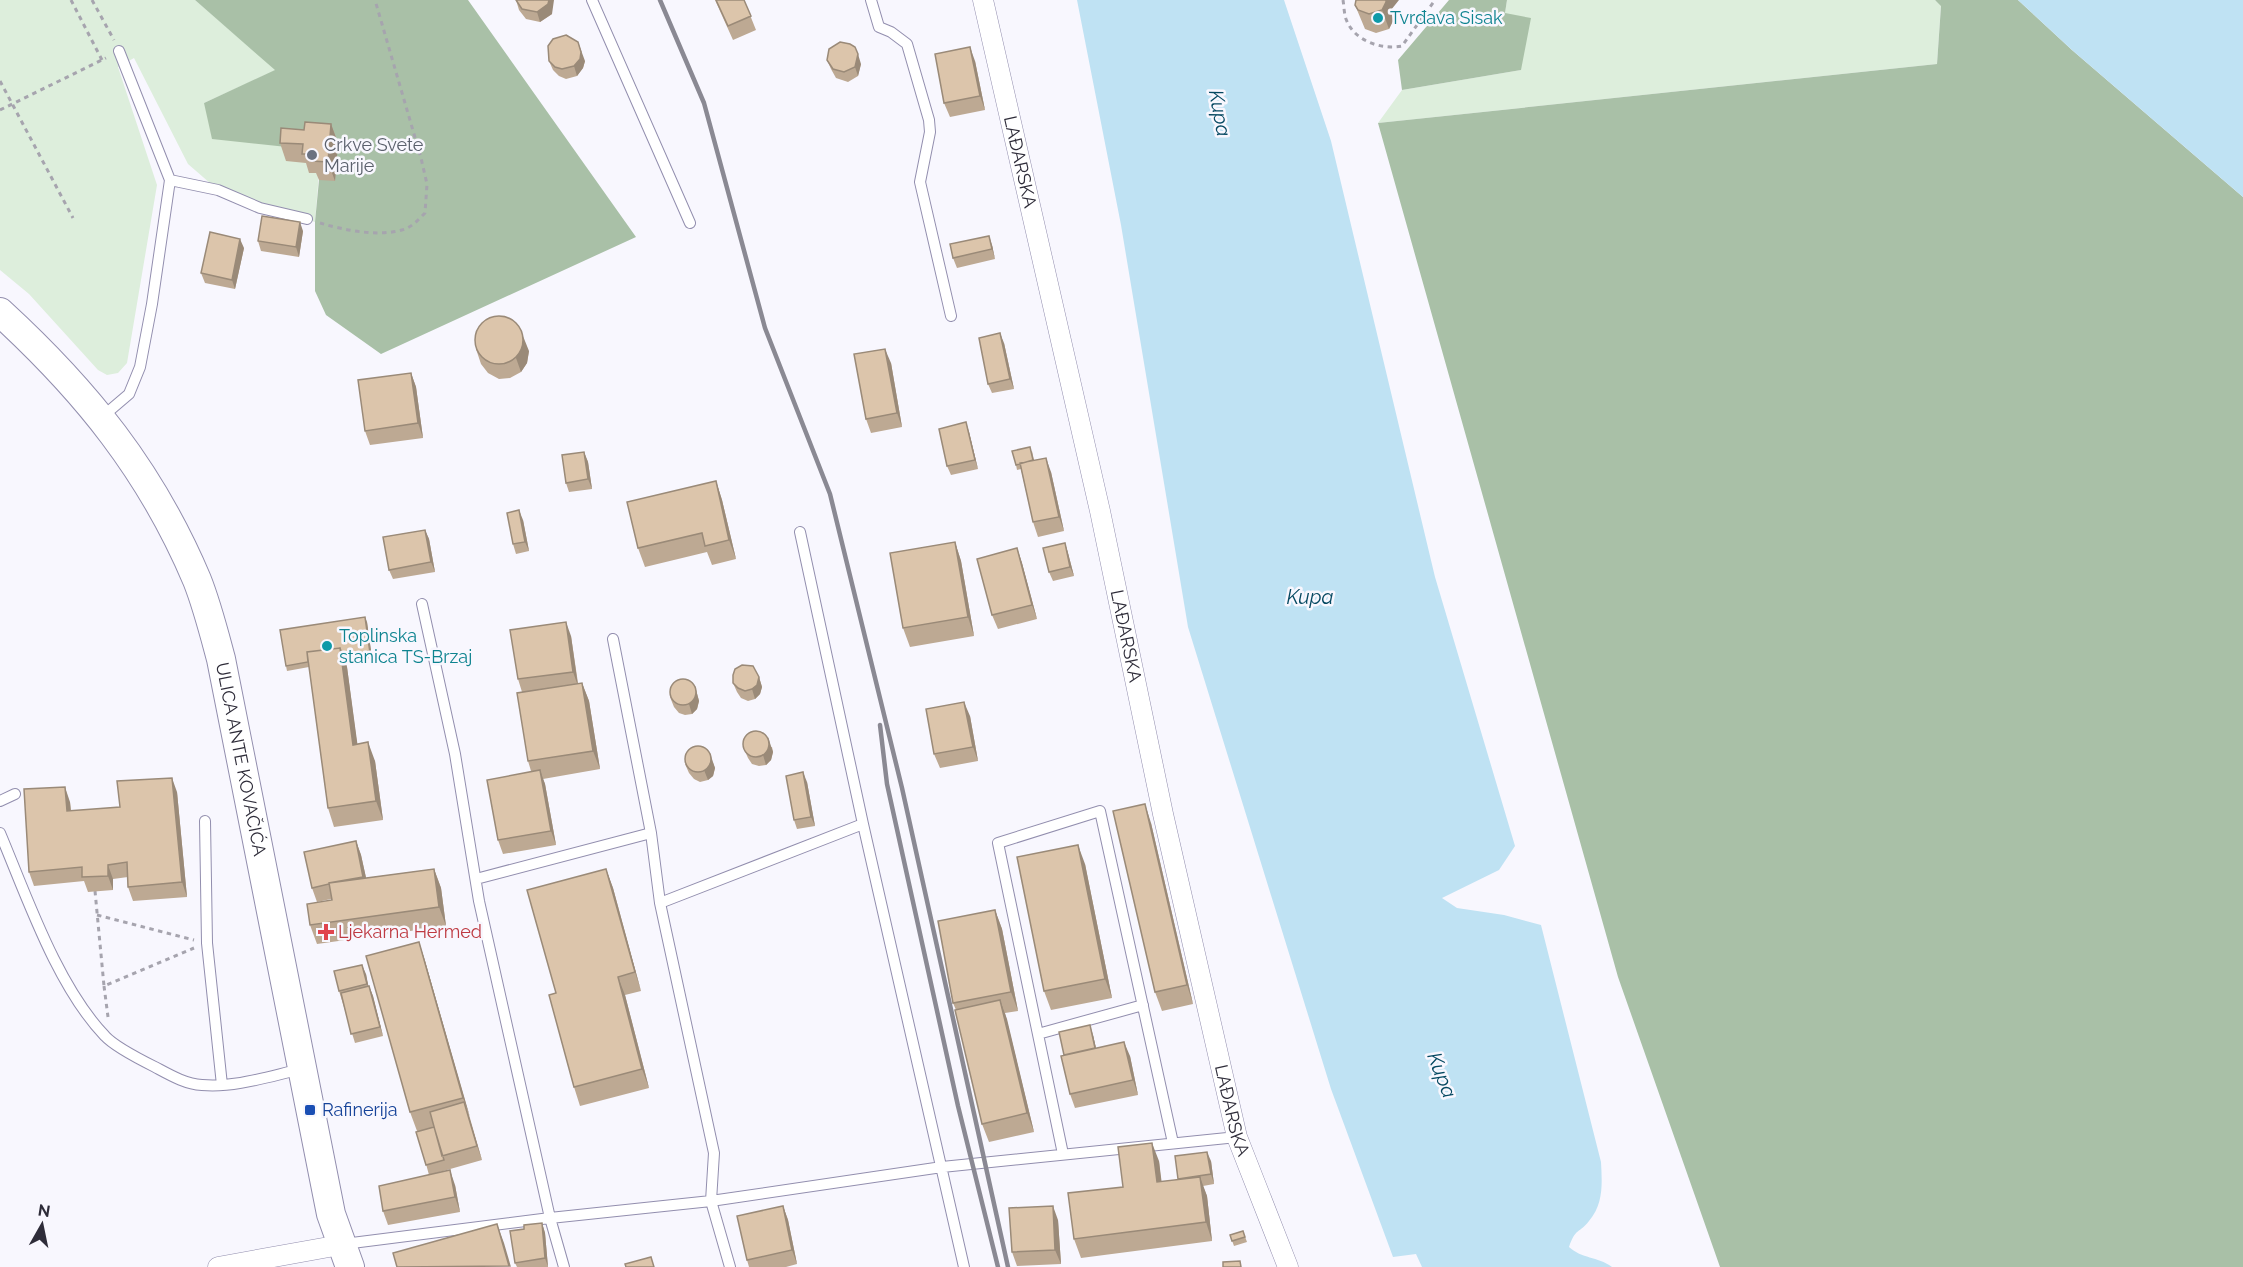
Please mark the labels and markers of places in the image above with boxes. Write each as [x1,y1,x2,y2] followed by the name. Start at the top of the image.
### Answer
[1390,7,1503,28] place label: Tvrđava Sisak
[1371,11,1385,25] marker: Tvrđava Sisak
[324,134,424,176] place label: Crkve Svete Marije
[305,148,319,162] marker: Crkve Svete Marije
[339,625,472,667] place label: Toplinska stanica TS-Brzaj
[320,639,334,653] marker: Toplinska stanica TS-Brzaj
[338,921,482,942] place label: Ljekarna Hermed
[319,925,333,939] marker: Ljekarna Hermed
[322,1099,398,1120] place label: Rafinerija
[303,1103,317,1117] marker: Rafinerija

